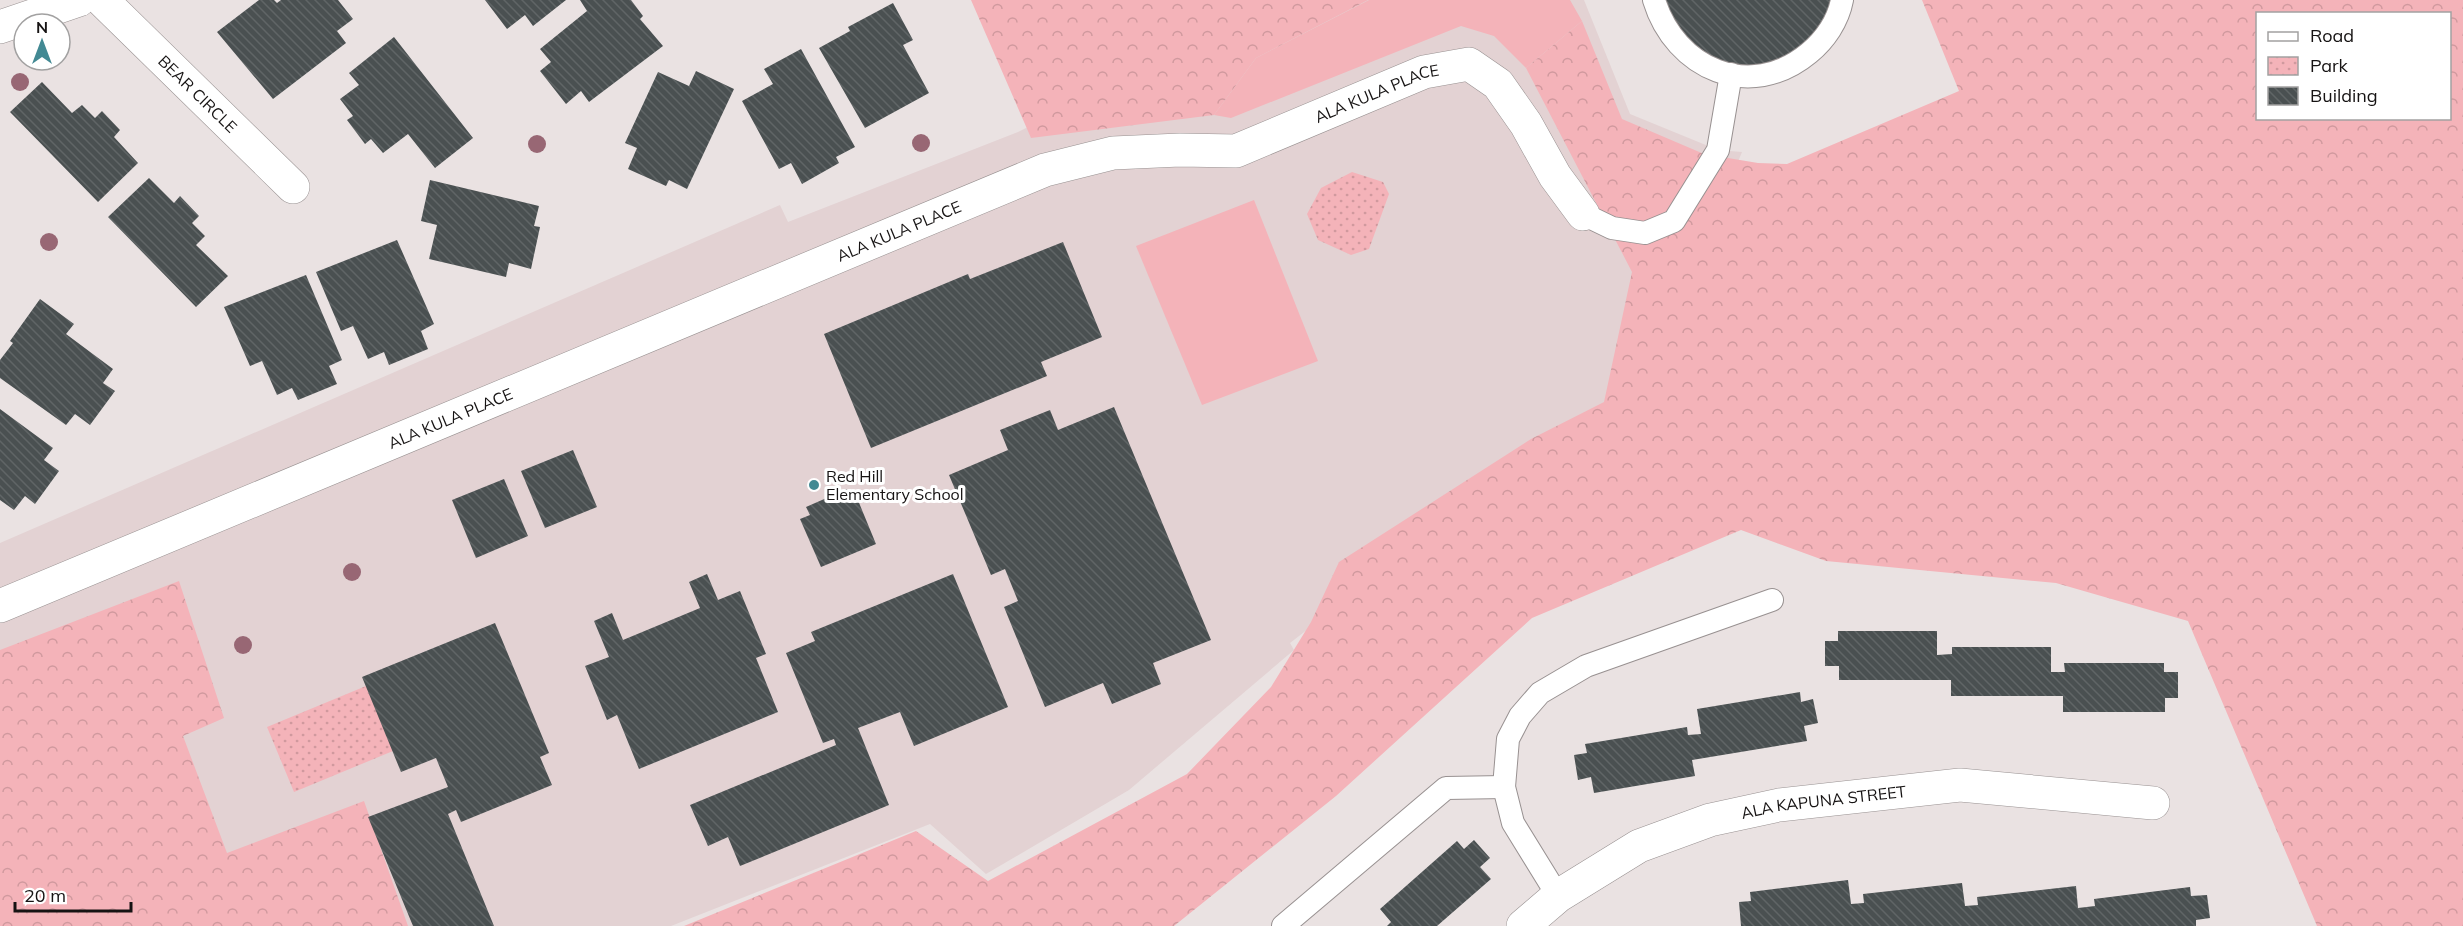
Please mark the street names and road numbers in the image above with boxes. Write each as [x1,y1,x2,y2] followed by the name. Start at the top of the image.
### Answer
[154,51,241,137] street label: BEAR CIRCLE
[1311,60,1441,127] street label: ALA KULA PLACE
[834,196,964,266] street label: ALA KULA PLACE
[385,383,516,453] street label: ALA KULA PLACE
[1739,781,1907,823] street label: ALA KAPUNA STREET

